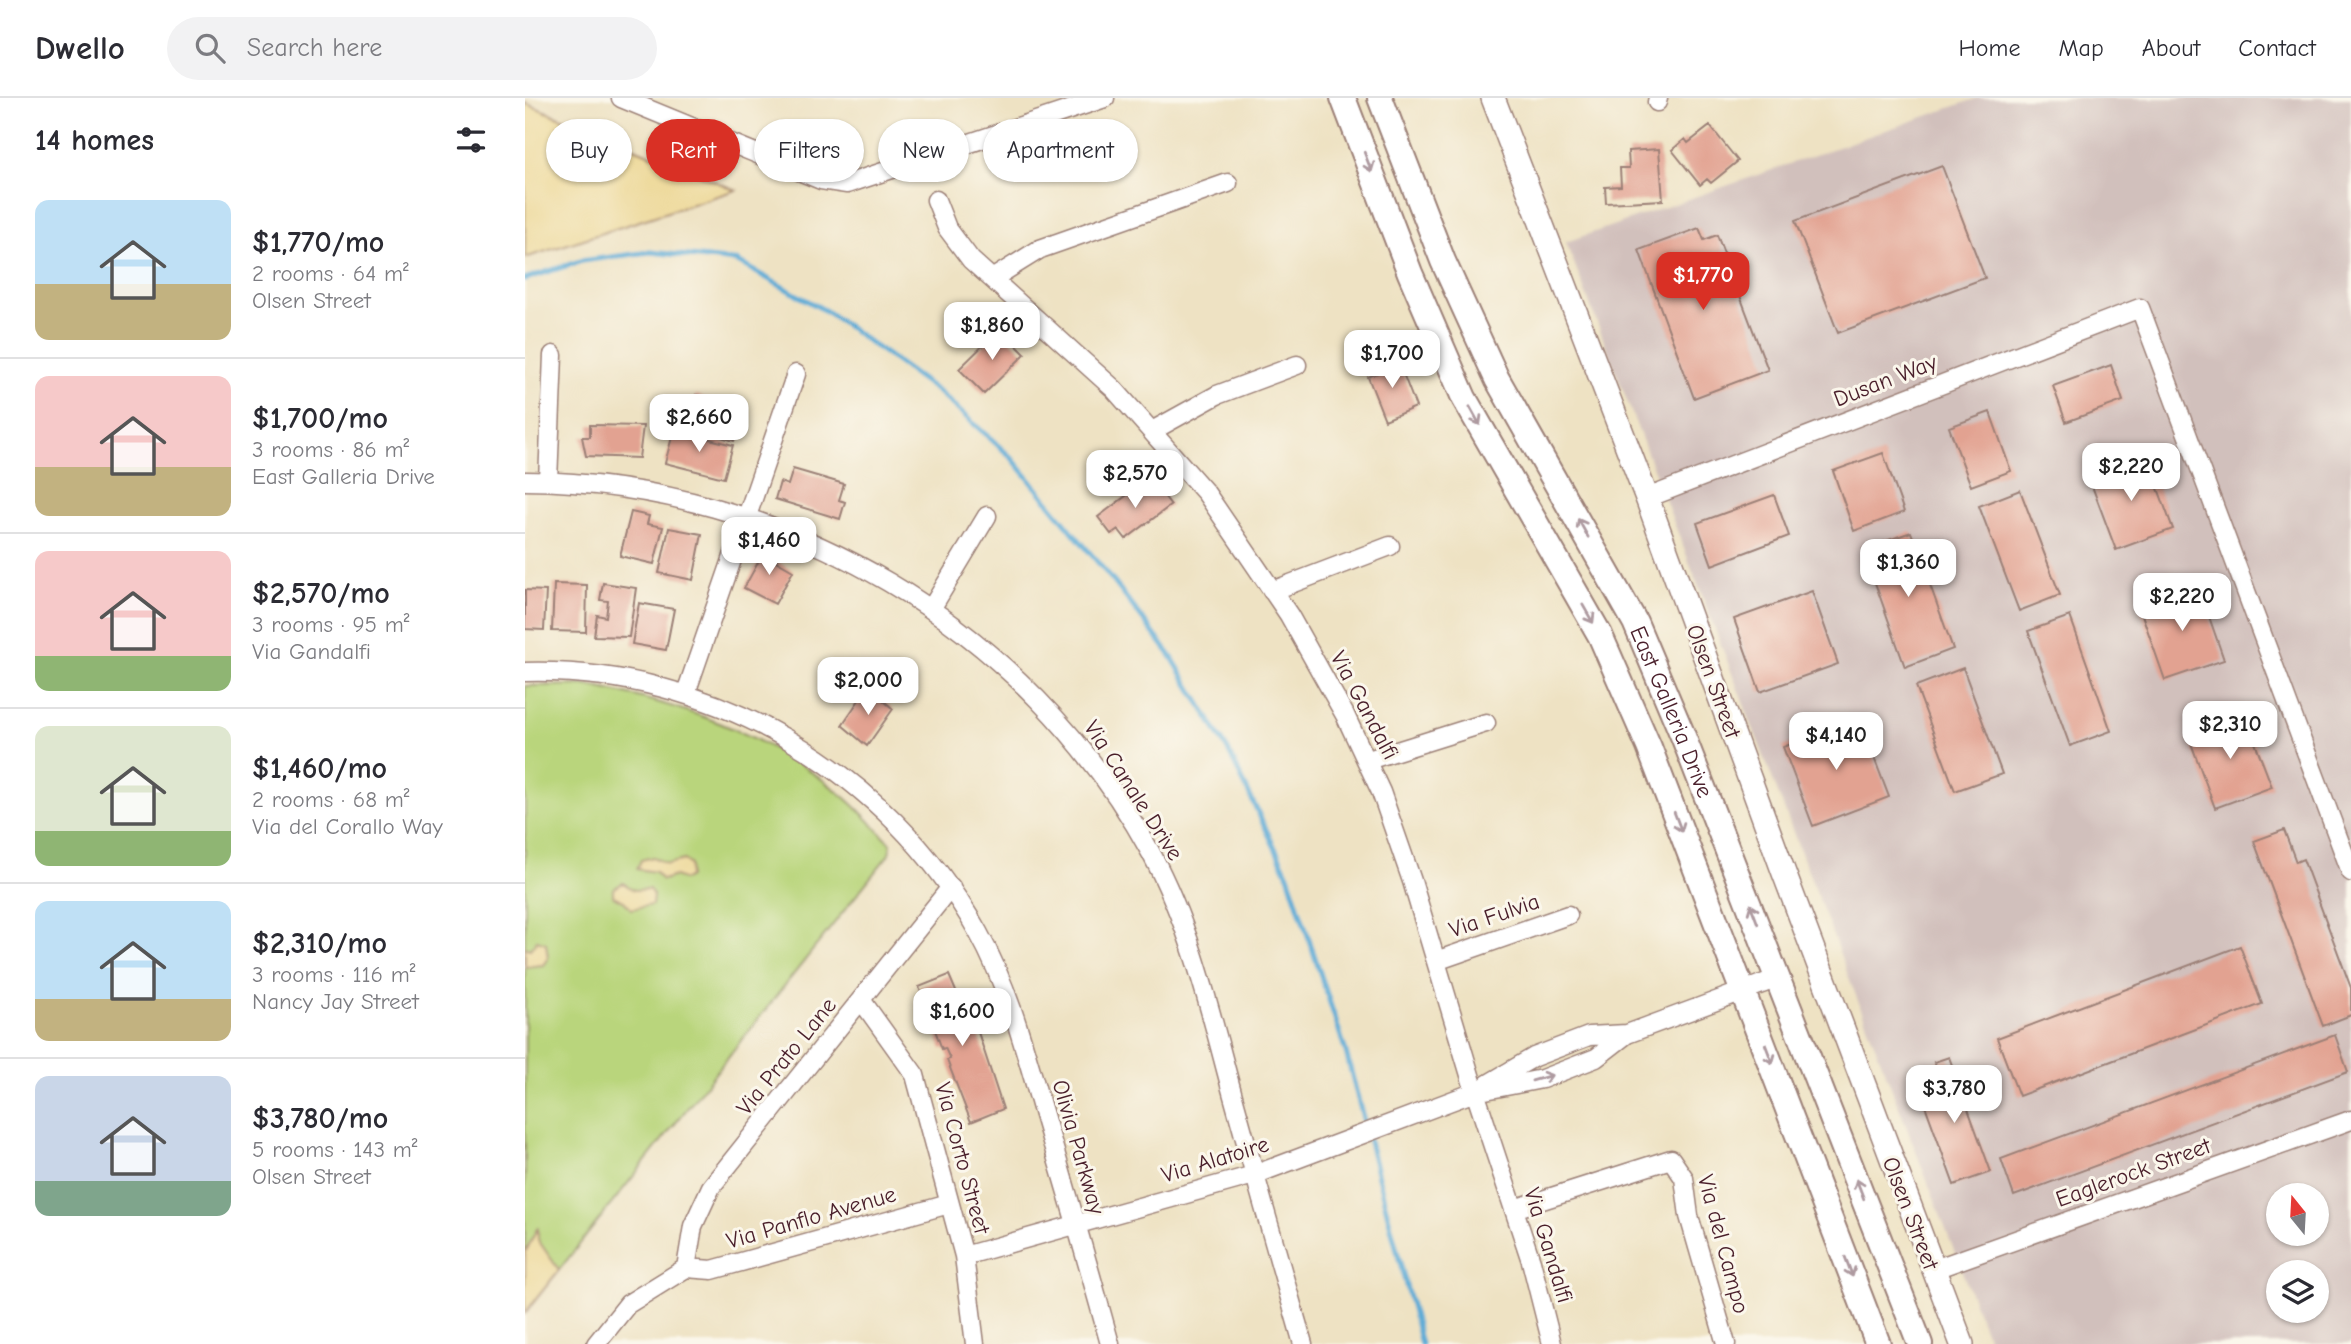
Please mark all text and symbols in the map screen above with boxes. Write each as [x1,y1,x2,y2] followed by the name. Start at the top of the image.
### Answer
[167,17,657,80] search box
[35,29,125,67] text: Dwello
[191,29,229,67] icon: search
[247,33,382,63] text: Search here
[1959,34,2020,62] text: Home
[2058,34,2104,62] text: Map
[2142,34,2200,62] text: About
[2238,34,2316,62] text: Contact
[546,119,632,182] chip: Buy
[646,119,740,182] chip: Rent
[754,119,864,182] chip: Filters
[878,119,969,182] chip: New
[983,119,1138,182] chip: Apartment
[452,121,490,159] icon: filters
[35,123,154,158] text: 14 homes
[1363,150,1375,172] one-way arrow
[252,225,384,260] text: $1,770/mo
[91,228,175,312] icon: home
[1646,252,1760,312] pin: $1,770
[252,260,409,287] text: 2 rooms · 64 m²
[1672,261,1734,288] text: $1,770
[252,287,371,314] text: Olsen Street
[935,302,1049,362] pin: $1,860
[960,311,1024,338] text: $1,860
[1335,330,1449,390] pin: $1,700
[1360,339,1424,366] text: $1,700
[1830,348,1941,413] street label: Dusan Way
[642,394,756,454] pin: $2,660
[252,401,388,436] text: $1,700/mo
[666,403,732,430] text: $2,660
[91,404,175,488] icon: home
[1468,406,1482,426] one-way arrow
[252,436,409,463] text: 3 rooms · 86 m²
[2074,444,2188,503] pin: $2,220
[1078,450,1192,510] pin: $2,570
[2098,452,2164,479] text: $2,220
[1102,459,1168,486] text: $2,570
[252,463,435,490] text: East Galleria Drive
[712,518,826,577] pin: $1,460
[1576,518,1590,538] one-way arrow
[737,526,801,553] text: $1,460
[1851,540,1965,599] pin: $1,360
[1876,548,1940,575] text: $1,360
[2125,574,2239,633] pin: $2,220
[252,576,390,611] text: $2,570/mo
[91,579,175,663] icon: home
[2149,582,2215,609] text: $2,220
[1581,603,1595,623] one-way arrow
[252,611,410,638] text: 3 rooms · 95 m²
[1681,621,1747,743] street label: Olsen Street
[1624,622,1719,802] street label: East Galleria Drive
[252,638,371,665] text: Via Gandalfi
[1325,646,1404,764] street label: Via Gandalfi
[811,658,925,717] pin: $2,000
[833,666,903,693] text: $2,000
[2173,702,2287,761] pin: $2,310
[2198,710,2262,737] text: $2,310
[1779,712,1893,772] pin: $4,140
[1078,715,1189,865] street label: Via Canale Drive
[1805,721,1867,748] text: $4,140
[252,751,387,786] text: $1,460/mo
[91,754,175,838] icon: home
[252,786,410,813] text: 2 rooms · 68 m²
[1673,811,1686,833] one-way arrow
[252,813,443,840] text: Via del Corallo Way
[1445,887,1543,944] street label: Via Fulvia
[1746,904,1759,926] one-way arrow
[252,926,387,961] text: $2,310/mo
[91,929,175,1013] icon: home
[252,961,416,988] text: 3 rooms · 116 m²
[252,988,419,1015] text: Nancy Jay Street
[905,988,1019,1048] pin: $1,600
[731,992,842,1121] street label: Via Prato Lane
[929,997,995,1024] text: $1,600
[1763,1043,1776,1065] one-way arrow
[1897,1066,2011,1125] pin: $3,780
[1530,1070,1552,1083] one-way arrow
[1922,1074,1986,1101] text: $3,780
[1046,1077,1111,1218] street label: Olivia Parkway
[929,1079,996,1238] street label: Via Corto Street
[252,1101,388,1136] text: $3,780/mo
[91,1104,175,1188] icon: home
[1158,1130,1272,1189] street label: Via Alatoire
[2052,1131,2216,1213] street label: Eaglerock Street
[252,1136,418,1163] text: 5 rooms · 143 m²
[1877,1153,1945,1275] street label: Olsen Street
[252,1163,371,1190] text: Olsen Street
[1692,1172,1755,1317] street label: Via del Campo
[1853,1179,1866,1200] one-way arrow
[723,1180,899,1255] street label: Via Panflo Avenue
[2266,1183,2329,1246] north arrow
[2266,1183,2329,1323] map controls
[1518,1184,1579,1306] street label: Via Gandalfi
[1844,1255,1856,1277] one-way arrow
[2266,1260,2329,1323] button: layers

